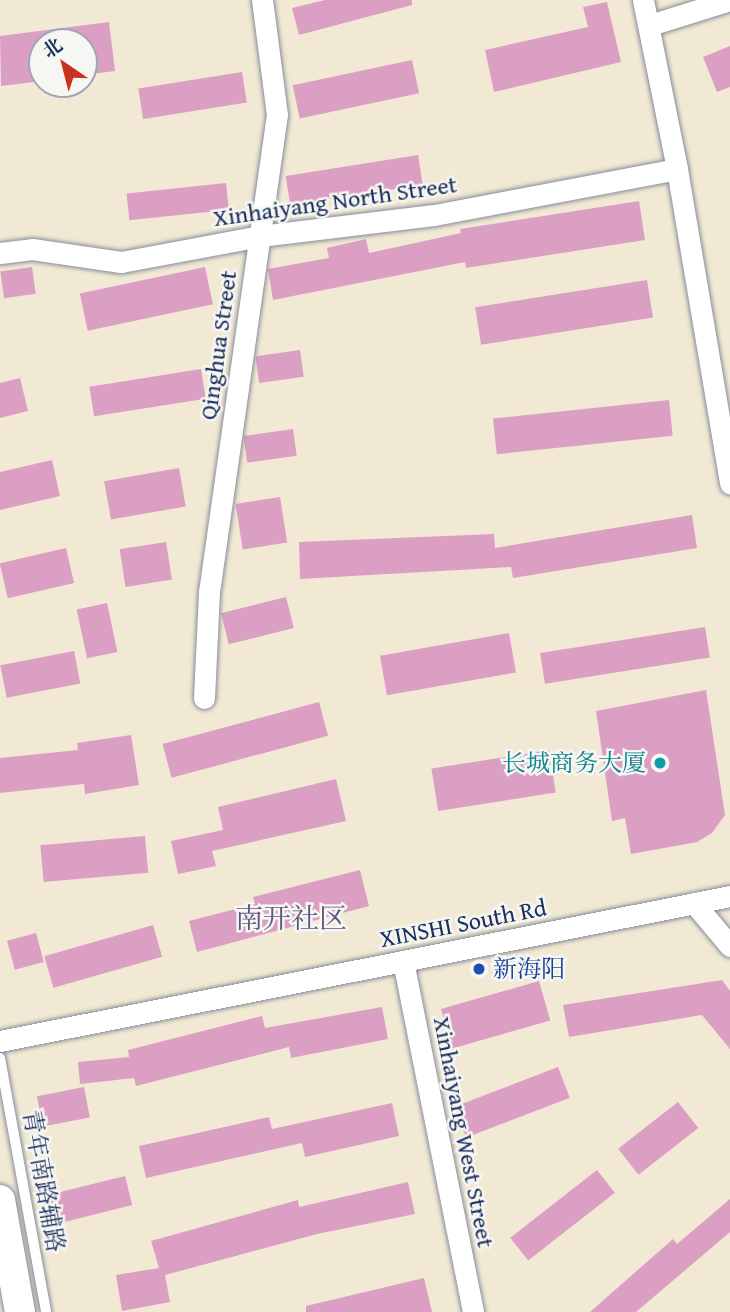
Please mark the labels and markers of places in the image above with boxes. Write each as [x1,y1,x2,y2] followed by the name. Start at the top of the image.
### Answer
[502,749,646,777] place label: 长城商务大厦
[652,755,668,771] marker: 长城商务大厦
[493,955,565,983] place label: 新海阳
[471,961,487,977] marker: 新海阳

